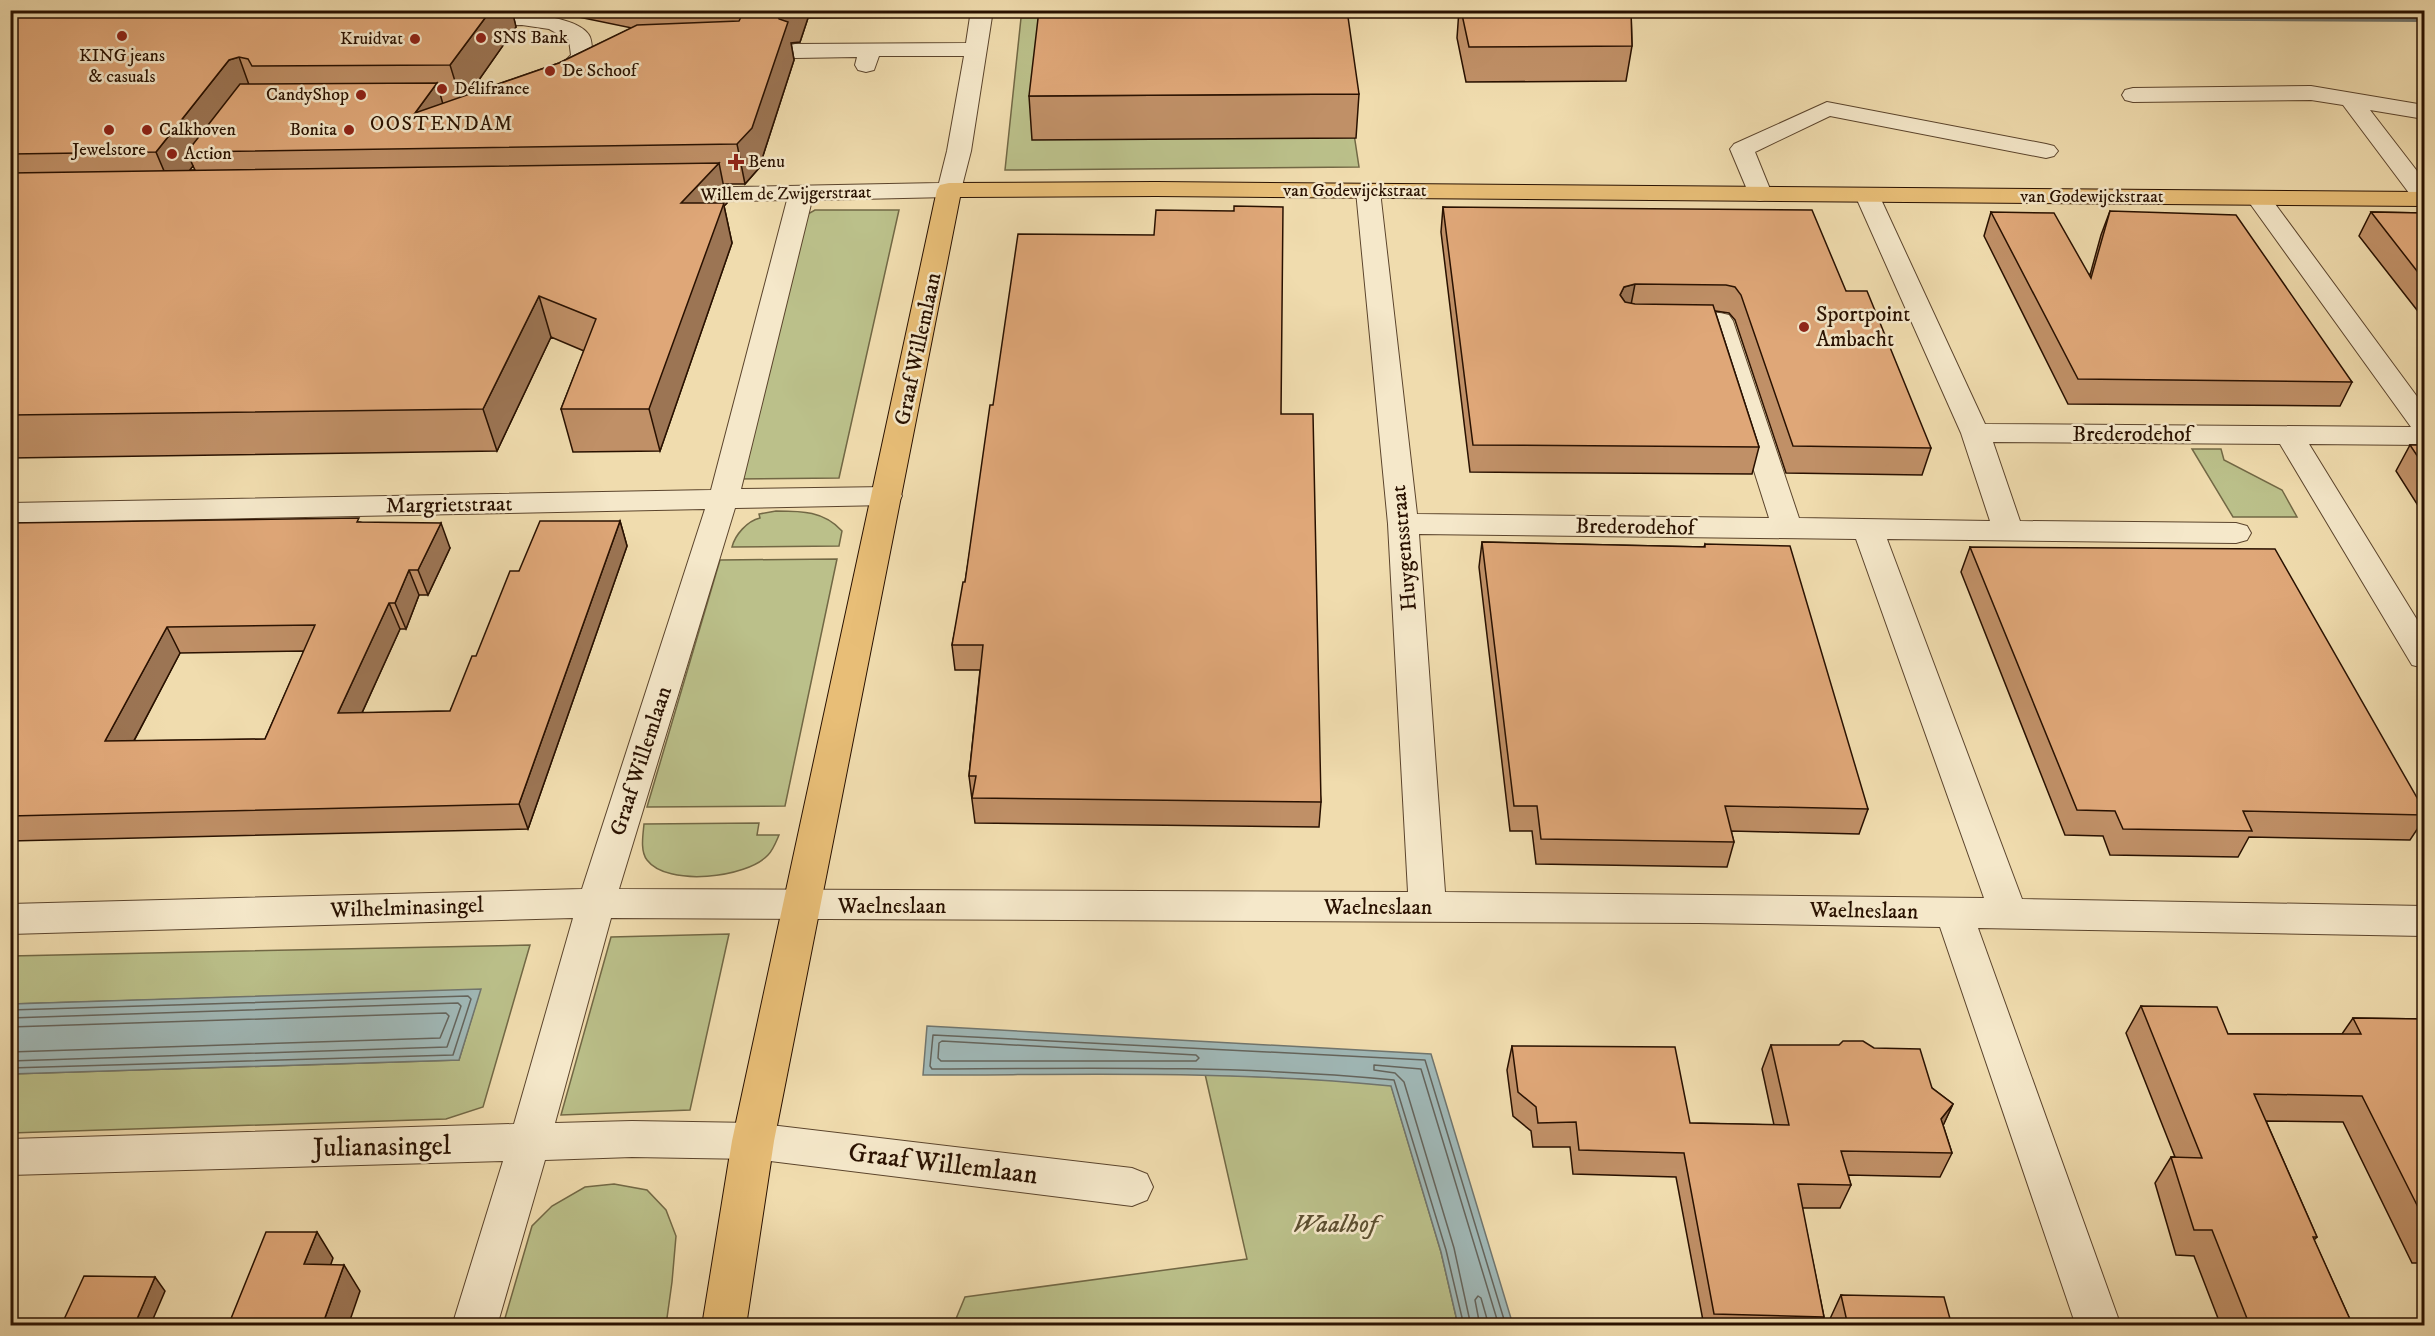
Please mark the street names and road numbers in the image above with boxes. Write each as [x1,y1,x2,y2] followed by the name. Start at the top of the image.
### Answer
[1282,180,1427,202] street label: van Godewijckstraat
[699,182,872,207] street label: Willem de Zwijgerstraat
[2019,186,2164,208] street label: van Godewijckstraat
[889,270,947,428] street label: Graaf Willemlaan
[2072,421,2196,448] street label: Brederodehof
[1385,484,1423,612] street label: Huygensstraat
[385,490,513,520] street label: Margrietstraat
[1575,512,1699,542] street label: Brederodehof
[604,682,678,839] street label: Graaf Willemlaan
[329,892,485,924] street label: Wilhelminasingel
[837,893,947,920] street label: Waelneslaan
[1323,894,1433,921] street label: Waelneslaan
[1808,897,1919,925] street label: Waelneslaan
[310,1129,451,1165] street label: Julianasingel
[846,1136,1040,1192] street label: Graaf Willemlaan

